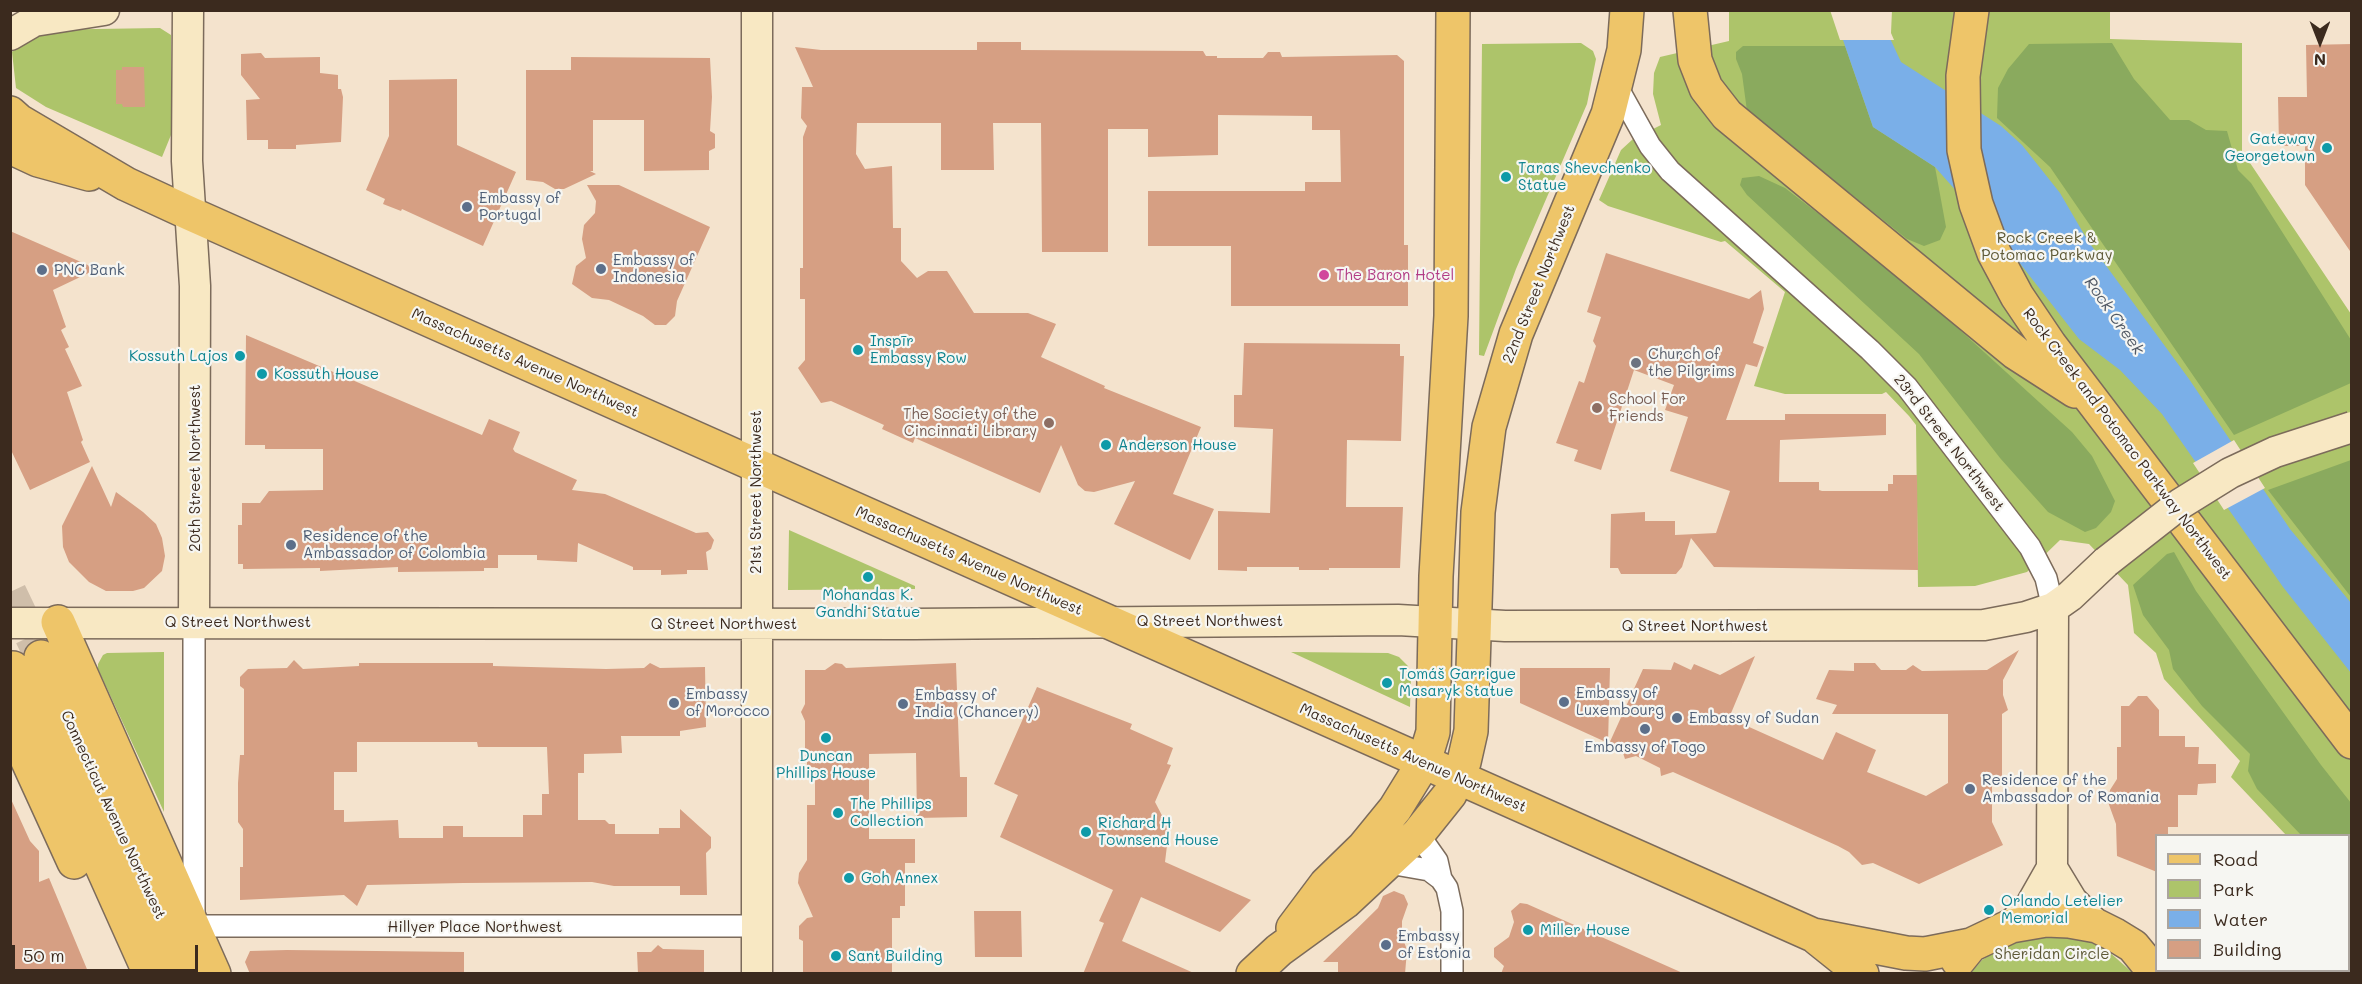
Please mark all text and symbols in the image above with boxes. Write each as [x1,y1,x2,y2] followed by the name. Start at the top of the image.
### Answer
[2290,12,2350,72] north arrow
[2314,50,2326,71] text: N
[2225,130,2315,165] place label: Gateway Georgetown
[2320,141,2334,155] marker: Gateway Georgetown
[1518,159,1651,194] place label: Taras Shevchenko Statue
[1499,170,1513,184] marker: Taras Shevchenko Statue
[479,189,560,224] place label: Embassy of Portugal
[460,200,474,214] marker: Embassy of Portugal
[1499,202,1579,366] street label: 22nd Street Northwest
[1981,229,2113,264] park label: Rock Creek & Potomac Parkway
[613,251,694,286] place label: Embassy of Indonesia
[54,261,125,279] place label: PNC Bank
[594,262,608,276] marker: Embassy of Indonesia
[35,263,49,277] marker: PNC Bank
[1336,266,1454,284] place label: The Baron Hotel
[1317,268,1331,282] marker: The Baron Hotel
[2080,273,2148,359] water label: Rock Creek
[409,305,641,421] street label: Massachusetts Avenue Northwest
[2019,305,2235,583] street label: Rock Creek and Potomac Parkway Northwest
[870,332,967,367] place label: Inspīr Embassy Row
[851,343,865,357] marker: Inspīr Embassy Row
[1648,345,1735,380] place label: Church of the Pilgrims
[129,347,228,365] place label: Kossuth Lajos
[233,349,247,363] marker: Kossuth Lajos
[1629,356,1643,370] marker: Church of the Pilgrims
[274,365,379,383] place label: Kossuth House
[255,367,269,381] marker: Kossuth House
[1890,371,2008,515] street label: 23rd Street Northwest
[186,384,204,552] street label: 20th Street Northwest
[1609,390,1686,425] place label: School For Friends
[1590,401,1604,415] marker: School For Friends
[903,405,1037,440] place label: The Society of the Cincinnati Library
[747,410,765,574] street label: 21st Street Northwest
[1042,416,1056,430] marker: The Society of the Cincinnati Library
[1118,436,1237,454] place label: Anderson House
[1099,438,1113,452] marker: Anderson House
[853,503,1085,619] street label: Massachusetts Avenue Northwest
[303,527,486,562] place label: Residence of the Ambassador of Colombia
[284,538,298,552] marker: Residence of the Ambassador of Colombia
[861,570,875,584] marker: Mohandas K. Gandhi Statue
[816,586,920,621] place label: Mohandas K. Gandhi Statue
[1137,612,1283,630] street label: Q Street Northwest
[165,613,311,631] street label: Q Street Northwest
[651,615,797,633] street label: Q Street Northwest
[1622,617,1768,635] street label: Q Street Northwest
[1399,665,1516,700] place label: Tomáš Garrigue Masaryk Statue
[1380,676,1394,690] marker: Tomáš Garrigue Masaryk Statue
[1576,684,1664,719] place label: Embassy of Luxembourg
[686,685,769,720] place label: Embassy of Morocco
[915,686,1039,721] place label: Embassy of India (Chancery)
[1557,695,1571,709] marker: Embassy of Luxembourg
[667,696,681,710] marker: Embassy of Morocco
[896,697,910,711] marker: Embassy of India (Chancery)
[1297,700,1529,816] street label: Massachusetts Avenue Northwest
[57,708,169,922] street label: Connecticut Avenue Northwest
[1689,709,1819,727] place label: Embassy of Sudan
[1670,711,1684,725] marker: Embassy of Sudan
[1638,722,1652,736] marker: Embassy of Togo
[819,731,833,745] marker: Duncan Phillips House
[1584,738,1706,756] place label: Embassy of Togo
[776,747,876,782] place label: Duncan Phillips House
[1982,771,2159,806] place label: Residence of the Ambassador of Romania
[1963,782,1977,796] marker: Residence of the Ambassador of Romania
[850,795,932,830] place label: The Phillips Collection
[831,806,845,820] marker: The Phillips Collection
[1098,814,1219,849] place label: Richard H Townsend House
[1079,825,1093,839] marker: Richard H Townsend House
[2155,834,2350,972] legend
[2213,847,2258,871] text: Road
[861,869,938,887] place label: Goh Annex
[842,871,856,885] marker: Goh Annex
[2213,877,2254,901] text: Park
[2001,892,2123,927] place label: Orlando Letelier Memorial
[1982,903,1996,917] marker: Orlando Letelier Memorial
[2213,907,2268,931] text: Water
[388,918,562,936] street label: Hillyer Place Northwest
[1540,921,1630,939] place label: Miller House
[1521,923,1535,937] marker: Miller House
[1398,927,1471,962] place label: Embassy of Estonia
[15,933,201,971] scale bar
[2213,937,2281,961] text: Building
[1379,938,1393,952] marker: Embassy of Estonia
[23,943,65,967] text: 50 m
[1995,945,2109,963] park label: Sheridan Circle
[848,947,942,965] place label: Sant Building
[829,949,843,963] marker: Sant Building

